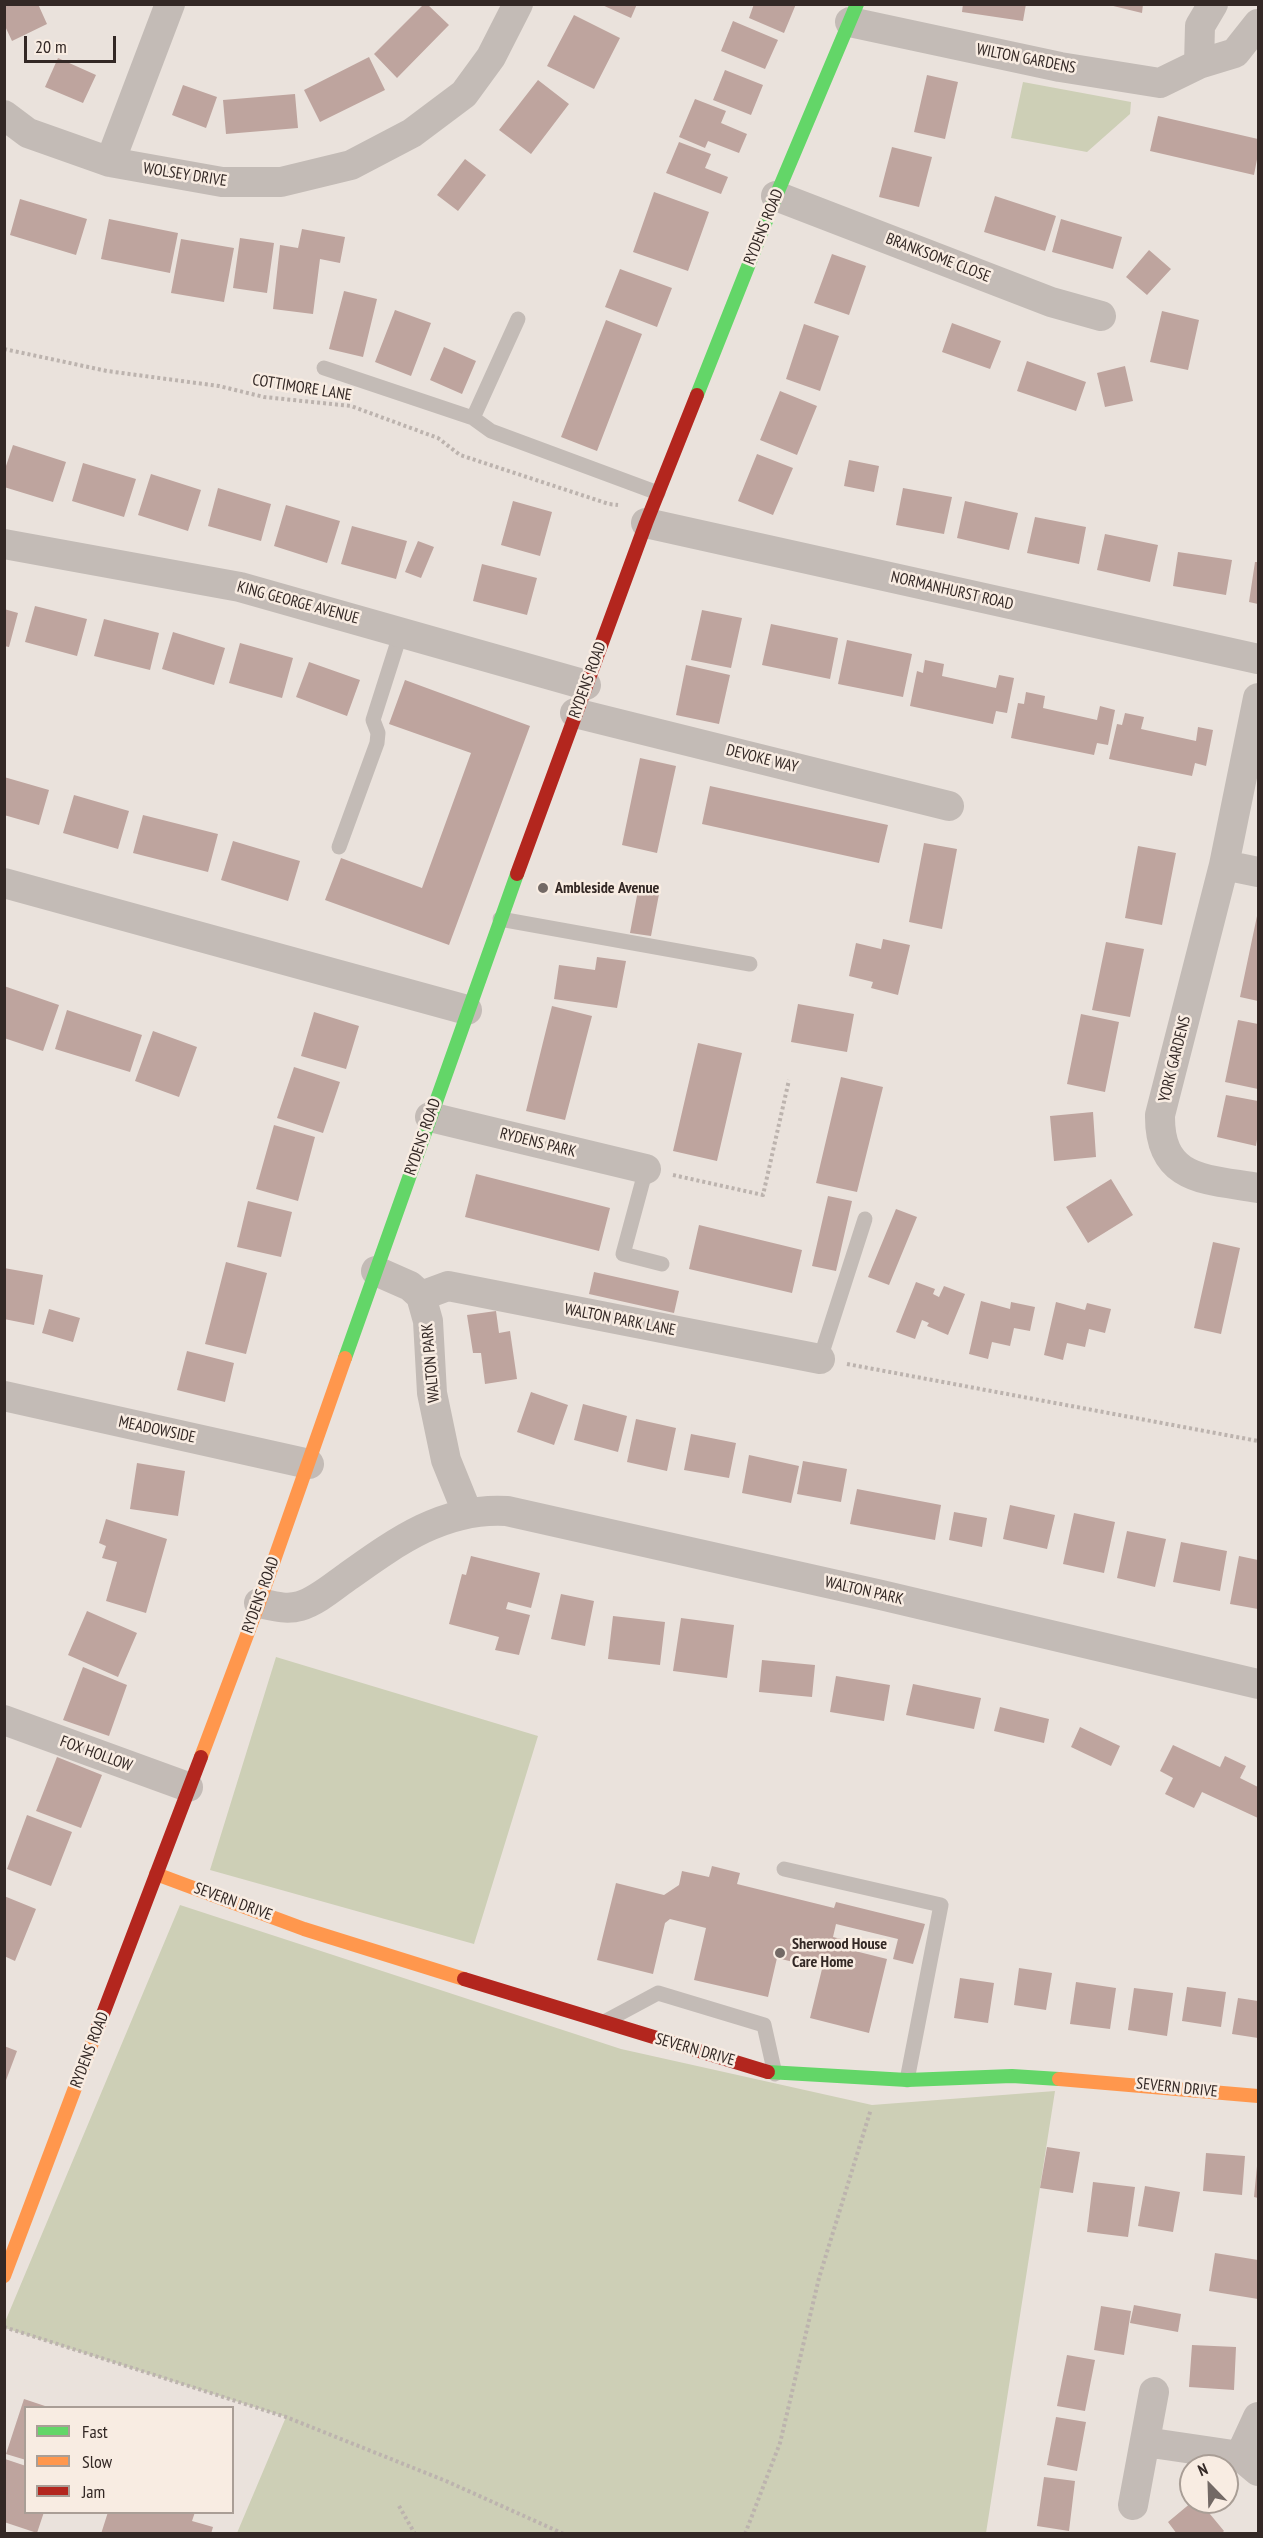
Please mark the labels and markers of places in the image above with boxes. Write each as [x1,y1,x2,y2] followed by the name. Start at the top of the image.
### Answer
[555,878,659,898] place label: Ambleside Avenue
[536,881,550,895] marker: Ambleside Avenue
[792,1934,887,1972] place label: Sherwood House Care Home
[773,1946,787,1960] marker: Sherwood House Care Home

